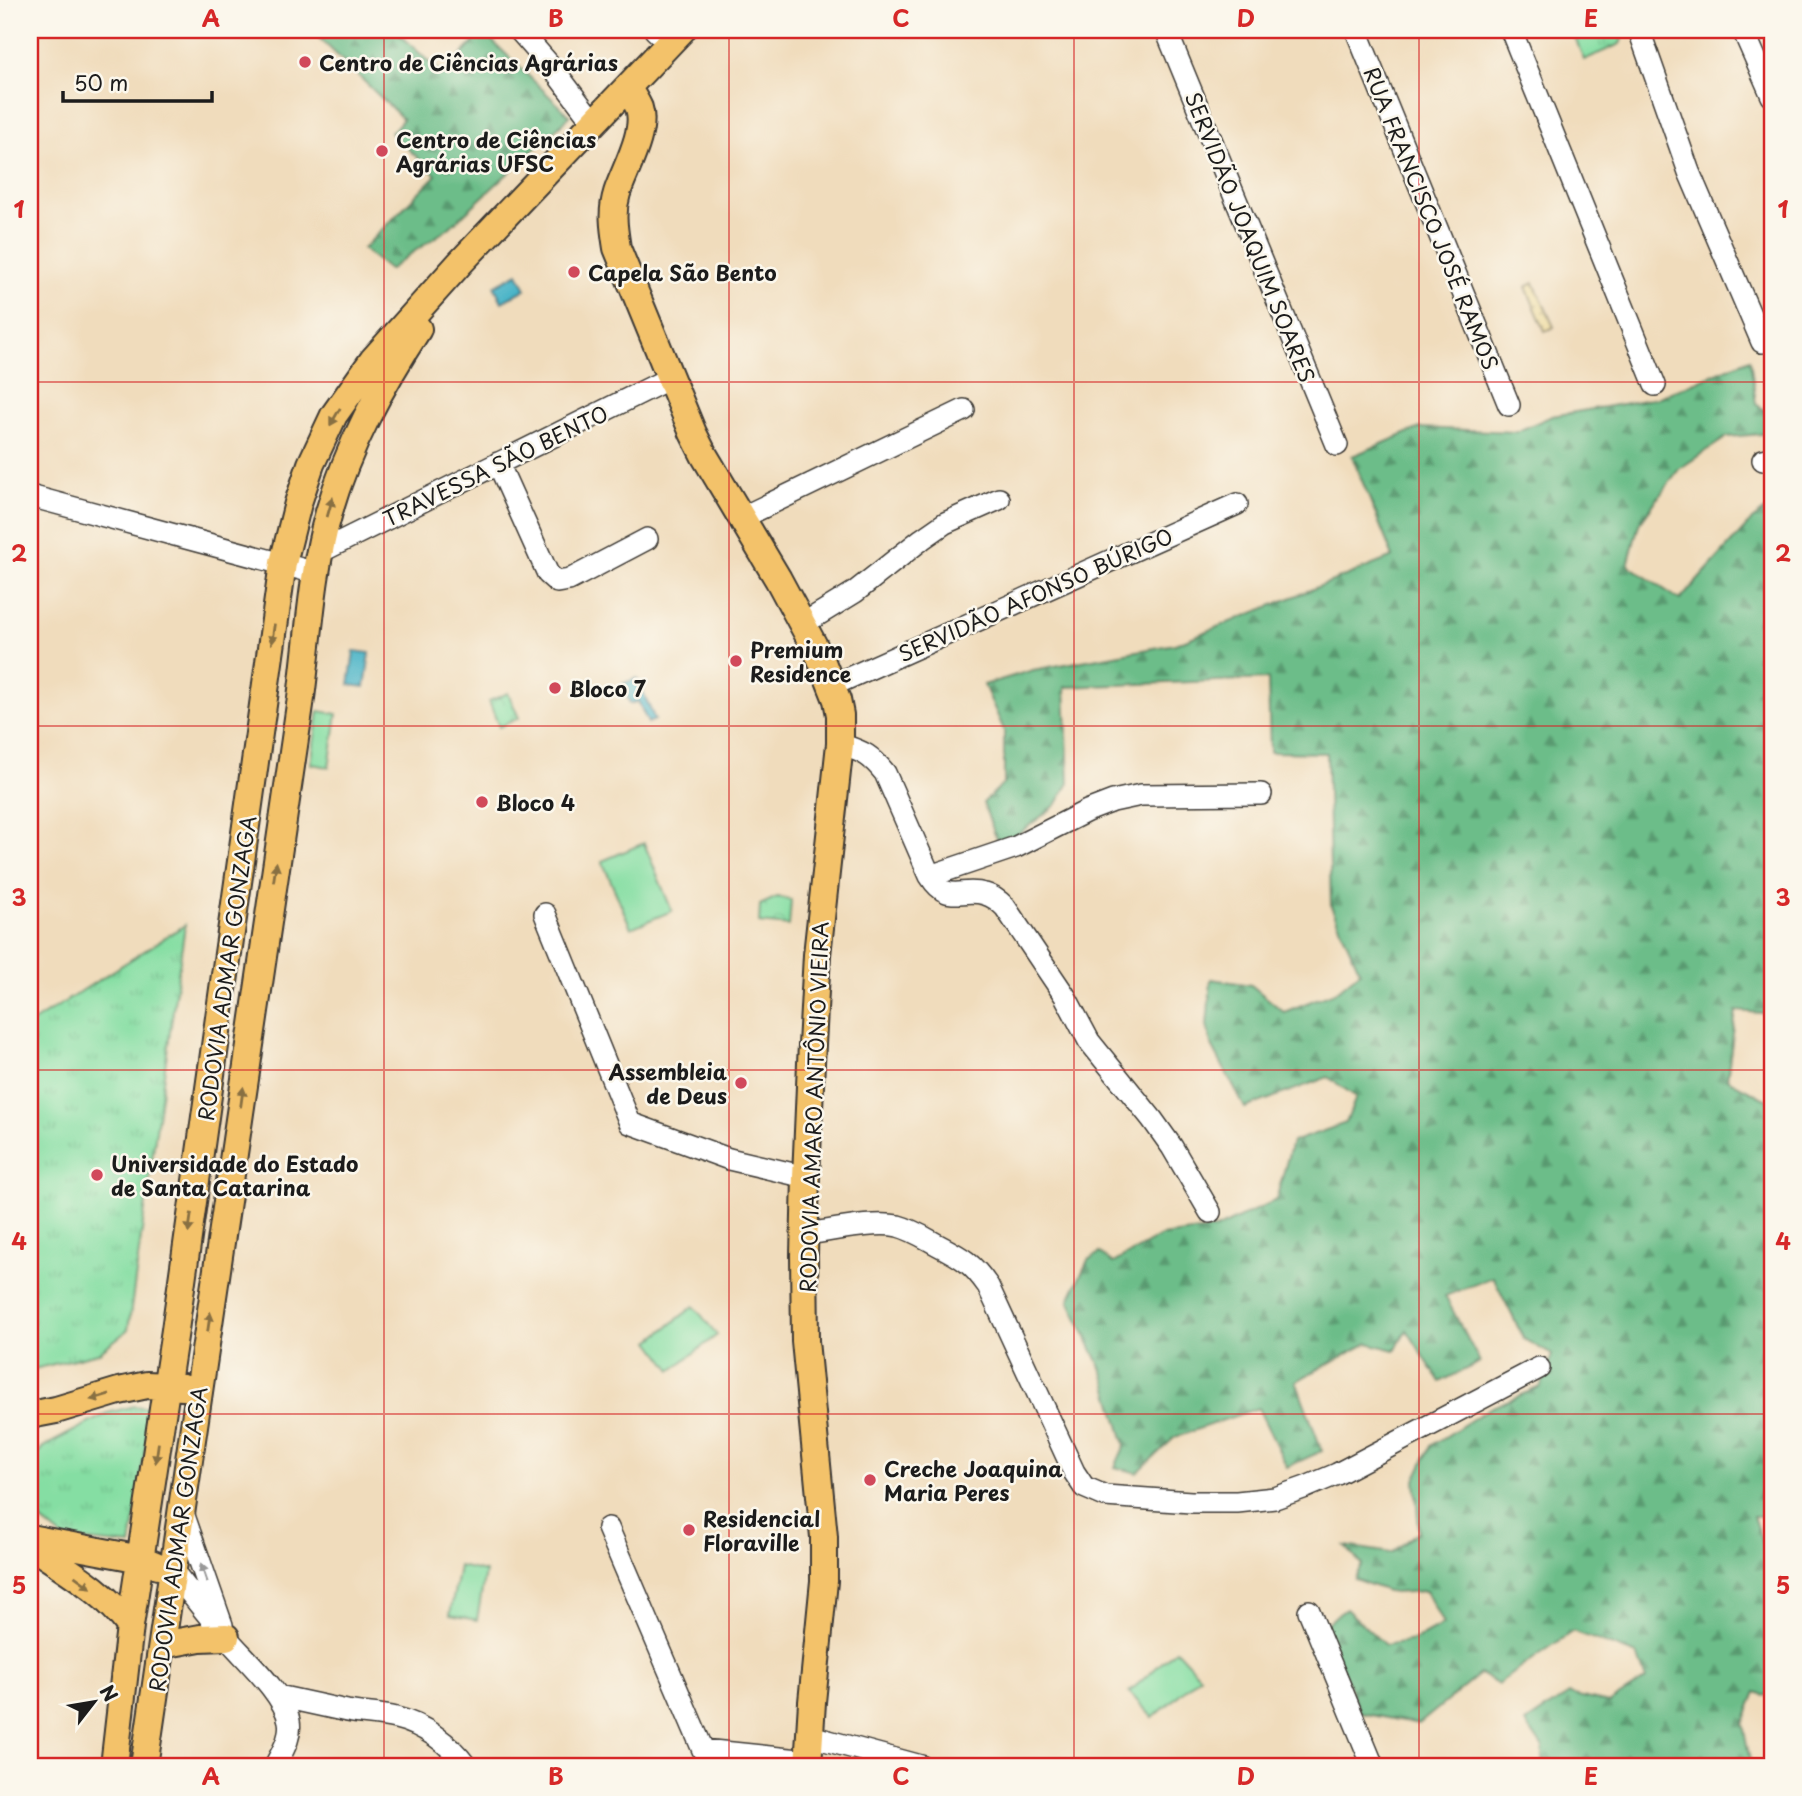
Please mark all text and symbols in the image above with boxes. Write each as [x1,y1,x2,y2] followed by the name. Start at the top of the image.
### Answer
[202,0,220,35] text: A
[548,0,564,35] text: B
[892,0,910,35] text: C
[1237,0,1255,35] text: D
[1584,0,1598,35] text: E
[319,46,618,78] place label: Centro de Ciências Agrárias
[297,54,313,70] marker: Centro de Ciências Agrárias
[63,60,212,104] scale bar
[1356,62,1508,374] street label: RUA FRANCISCO JOSÉ RAMOS
[74,66,128,98] text: 50 m
[1178,87,1324,387] street label: SERVIDÃO JOAQUIM SOARES
[396,123,596,179] place label: Centro de Ciências Agrárias UFSC
[374,143,390,159] marker: Centro de Ciências Agrárias UFSC
[14,191,25,226] text: 1
[1778,191,1789,226] text: 1
[588,256,777,288] place label: Capela São Bento
[566,264,582,280] marker: Capela São Bento
[377,396,613,534] street label: TRAVESSA SÃO BENTO
[329,407,341,426] one-way arrow
[326,496,336,517] one-way arrow
[893,519,1177,669] street label: SERVIDÃO AFONSO BÚRIGO
[11,535,27,570] text: 2
[1775,535,1791,570] text: 2
[267,623,278,645] one-way arrow
[750,633,851,689] place label: Premium Residence
[728,653,744,669] marker: Premium Residence
[569,672,647,704] place label: Bloco 7
[547,680,563,696] marker: Bloco 7
[496,786,575,818] place label: Bloco 4
[474,794,490,810] marker: Bloco 4
[189,813,263,1123] street label: RODOVIA ADMAR GONZAGA
[270,860,281,882] one-way arrow
[11,879,27,914] text: 3
[1775,879,1791,914] text: 3
[791,921,835,1293] street label: RODOVIA AMARO ANTÔNIO VIEIRA
[608,1055,728,1111] place label: Assembleia de Deus
[733,1075,749,1091] marker: Assembleia de Deus
[237,1086,248,1108] one-way arrow
[111,1147,358,1203] place label: Universidade do Estado de Santa Catarina
[89,1167,105,1183] marker: Universidade do Estado de Santa Catarina
[185,1212,196,1234] one-way arrow
[11,1223,27,1258] text: 4
[1775,1223,1791,1258] text: 4
[204,1311,215,1333] one-way arrow
[140,1384,214,1694] street label: RODOVIA ADMAR GONZAGA
[89,1392,110,1402] one-way arrow
[151,1442,162,1464] one-way arrow
[884,1452,1063,1508] place label: Creche Joaquina Maria Peres
[862,1472,878,1488] marker: Creche Joaquina Maria Peres
[703,1502,820,1558] place label: Residencial Floraville
[681,1522,697,1538] marker: Residencial Floraville
[198,1562,209,1583] one-way arrow
[12,1567,26,1602] text: 5
[1776,1567,1790,1602] text: 5
[74,1575,92,1589] one-way arrow
[60,1666,130,1736] north arrow
[94,1679,125,1706] text: N
[202,1758,220,1793] text: A
[548,1758,564,1793] text: B
[892,1758,910,1793] text: C
[1237,1758,1255,1793] text: D
[1584,1758,1598,1793] text: E

